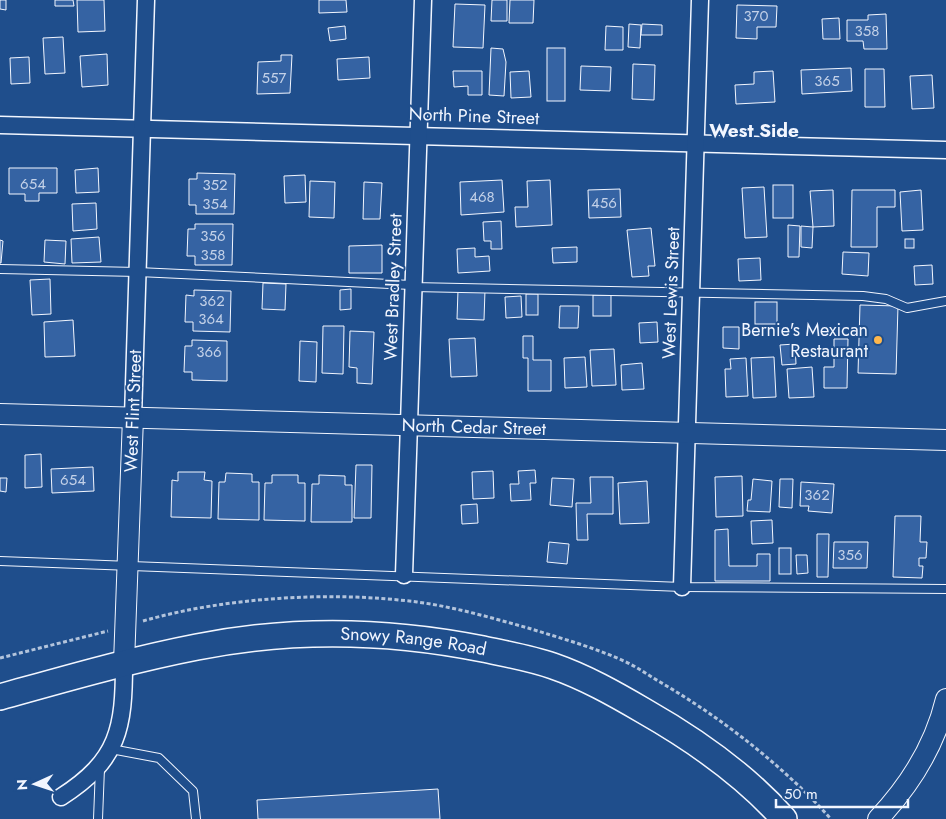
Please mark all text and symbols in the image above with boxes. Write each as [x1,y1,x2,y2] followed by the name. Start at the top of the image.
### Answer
[744,5,768,27] house number: 370
[855,20,879,42] house number: 358
[262,67,287,89] house number: 557
[814,70,840,92] house number: 365
[408,101,540,131] street label: North Pine Street
[709,117,799,144] district label: West Side
[20,173,46,195] house number: 654
[202,174,228,196] house number: 352
[469,186,495,208] house number: 468
[591,192,617,214] house number: 456
[202,193,228,215] house number: 354
[377,212,409,361] street label: West Bradley Street
[200,225,226,247] house number: 356
[656,226,686,360] street label: West Lewis Street
[201,244,225,266] house number: 358
[199,290,225,312] house number: 362
[198,308,224,330] house number: 364
[741,317,869,364] place label: Bernie's Mexican Restaurant
[872,334,884,346] marker: Bernie's Mexican Restaurant
[196,341,222,363] house number: 366
[118,349,148,473] street label: West Flint Street
[401,412,547,442] street label: North Cedar Street
[60,469,86,491] house number: 654
[804,484,830,506] house number: 362
[837,544,863,566] house number: 356
[340,621,489,662] street label: Snowy Range Road
[10,759,60,809] north arrow
[776,776,908,808] scale bar
[12,779,32,791] text: N
[784,783,818,805] text: 50 m

